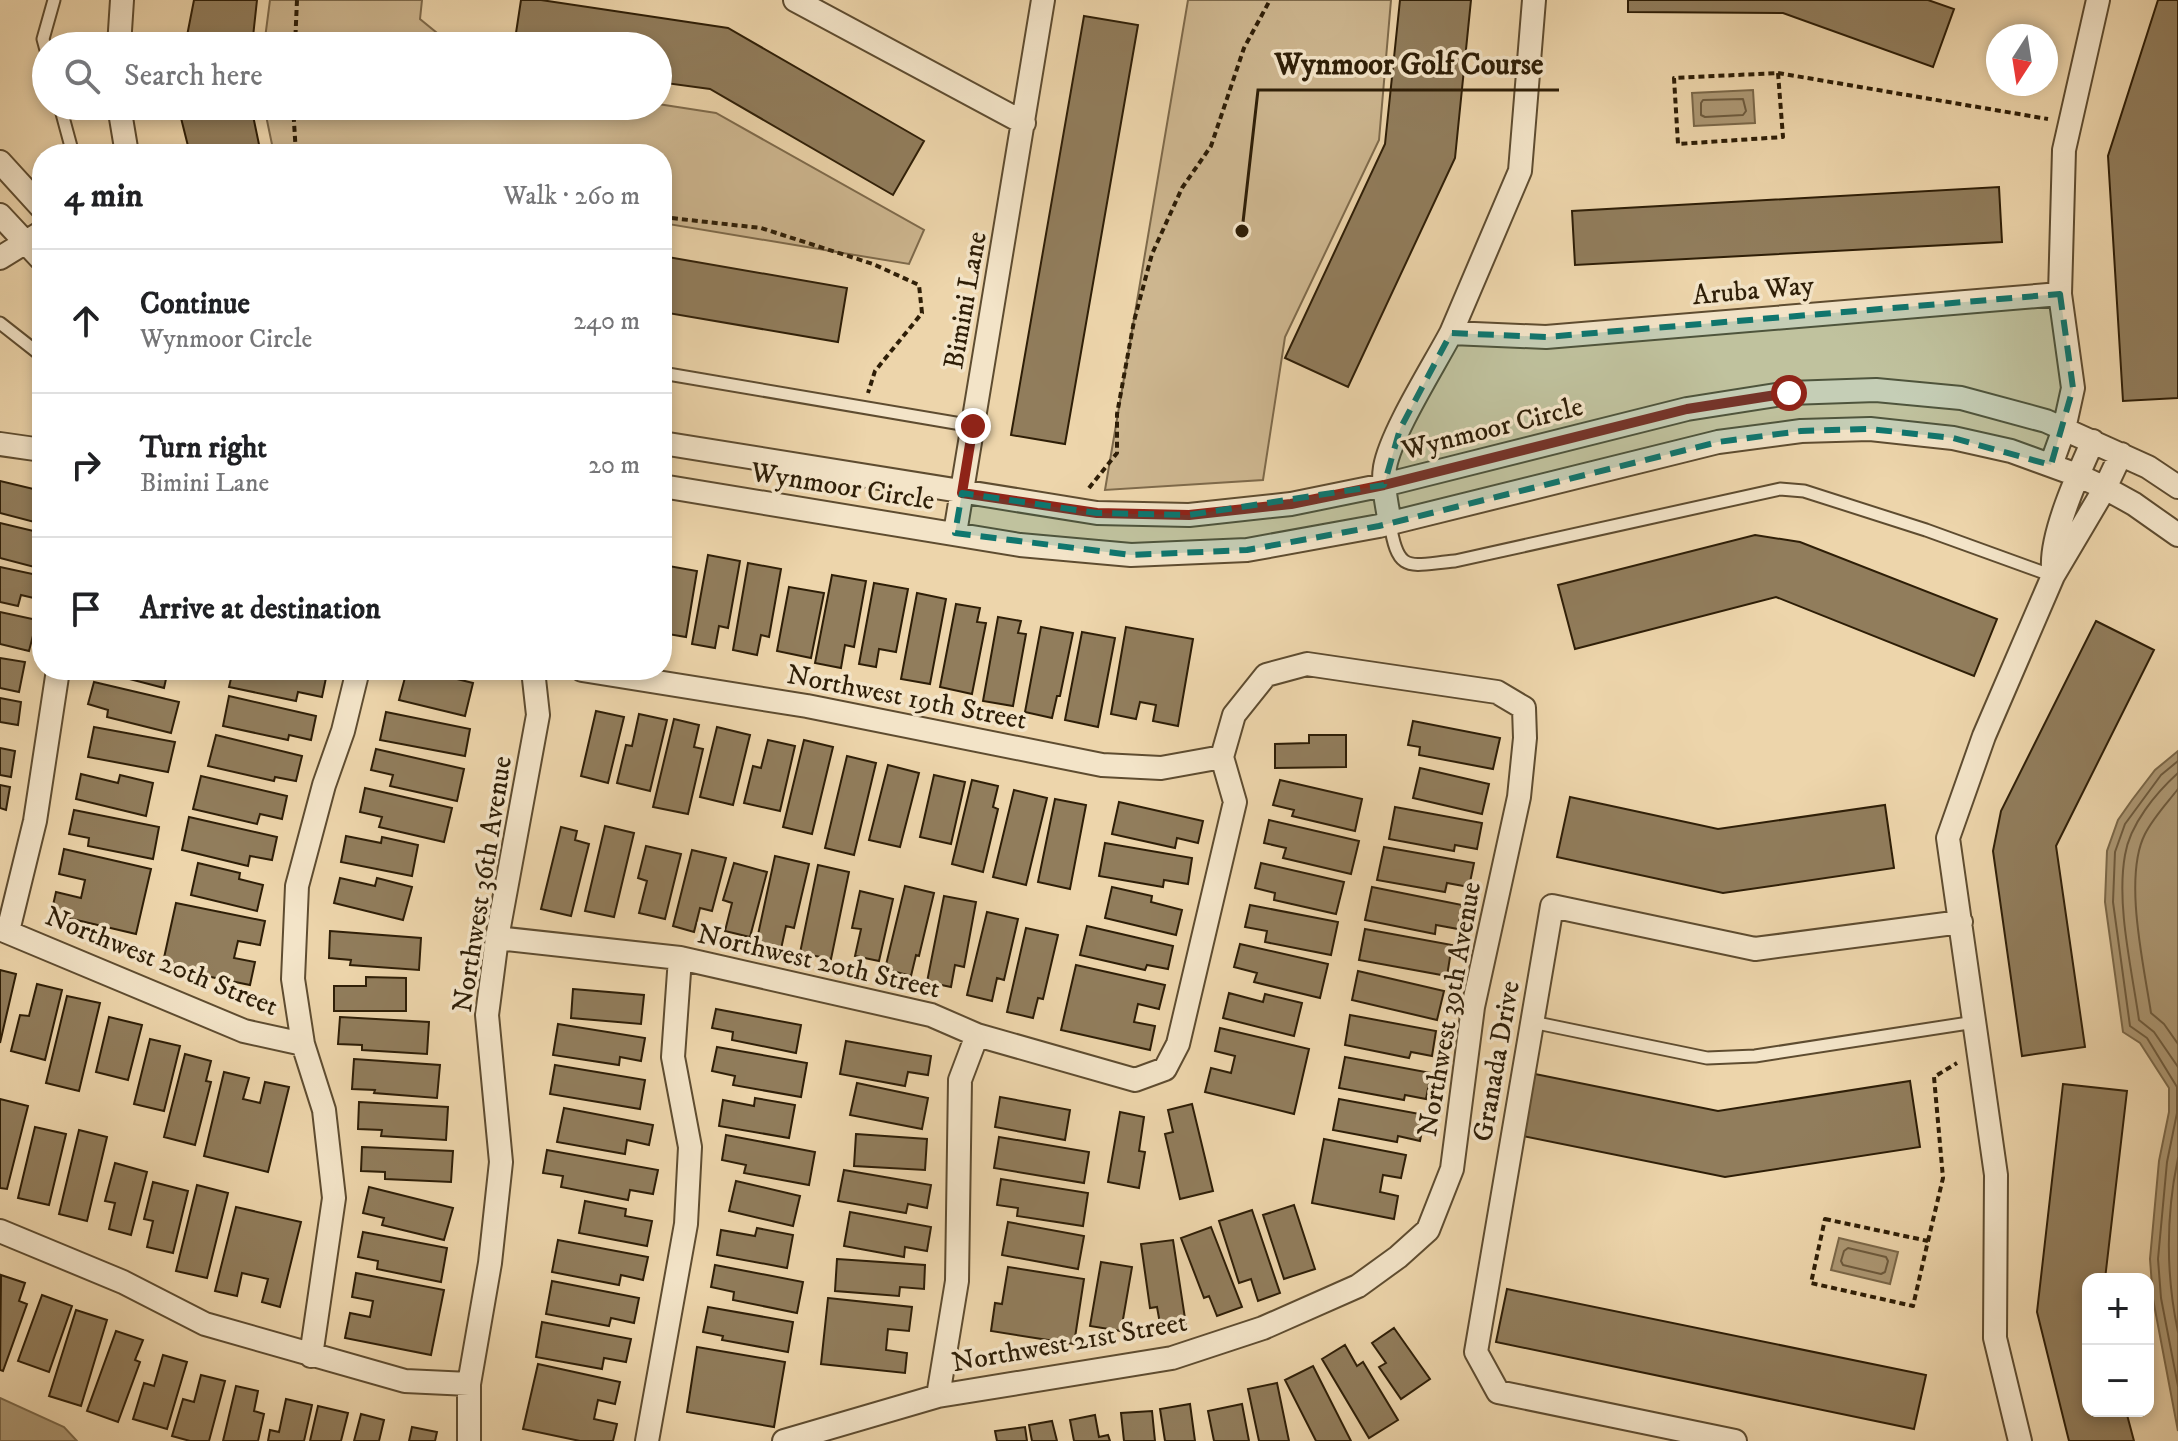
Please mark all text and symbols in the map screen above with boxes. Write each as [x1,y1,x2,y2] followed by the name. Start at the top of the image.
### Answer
[1986,24,2058,96] north arrow
[32,32,672,120] search box
[1258,36,1559,90] callout: Wynmoor Golf Course
[1274,47,1544,84] text: Wynmoor Golf Course
[60,54,104,98] icon: search
[124,58,263,95] text: Search here
[64,175,143,217] text: 4 min
[503,180,640,213] text: Walk · 260 m
[936,229,995,372] street label: Bimini Lane
[1691,268,1816,313] street label: Aruba Way
[140,286,250,323] text: Continue
[64,299,108,343] icon: ahead
[573,305,640,338] text: 240 m
[140,323,312,356] text: Wynmoor Circle
[1771,375,1807,411] route start
[1397,389,1587,468] street label: Wynmoor Circle
[955,408,991,444] route end
[140,430,267,467] text: Turn right
[64,443,108,487] icon: right
[588,449,640,482] text: 20 m
[747,455,937,518] street label: Wynmoor Circle
[140,467,269,500] text: Bimini Lane
[64,587,108,631] icon: arrive
[140,591,381,628] text: Arrive at destination
[784,657,1030,738] street label: Northwest 19th Street
[445,754,520,1015] street label: Northwest 36th Avenue
[1410,879,1489,1140] street label: Northwest 39th Avenue
[40,899,283,1024] street label: Northwest 20th Street
[694,916,944,1006] street label: Northwest 20th Street
[1465,978,1528,1144] street label: Granada Drive
[2082,1273,2154,1417] map controls
[2082,1273,2154,1345] button: +
[949,1305,1190,1380] street label: Northwest 21st Street
[2082,1345,2154,1417] button: −

